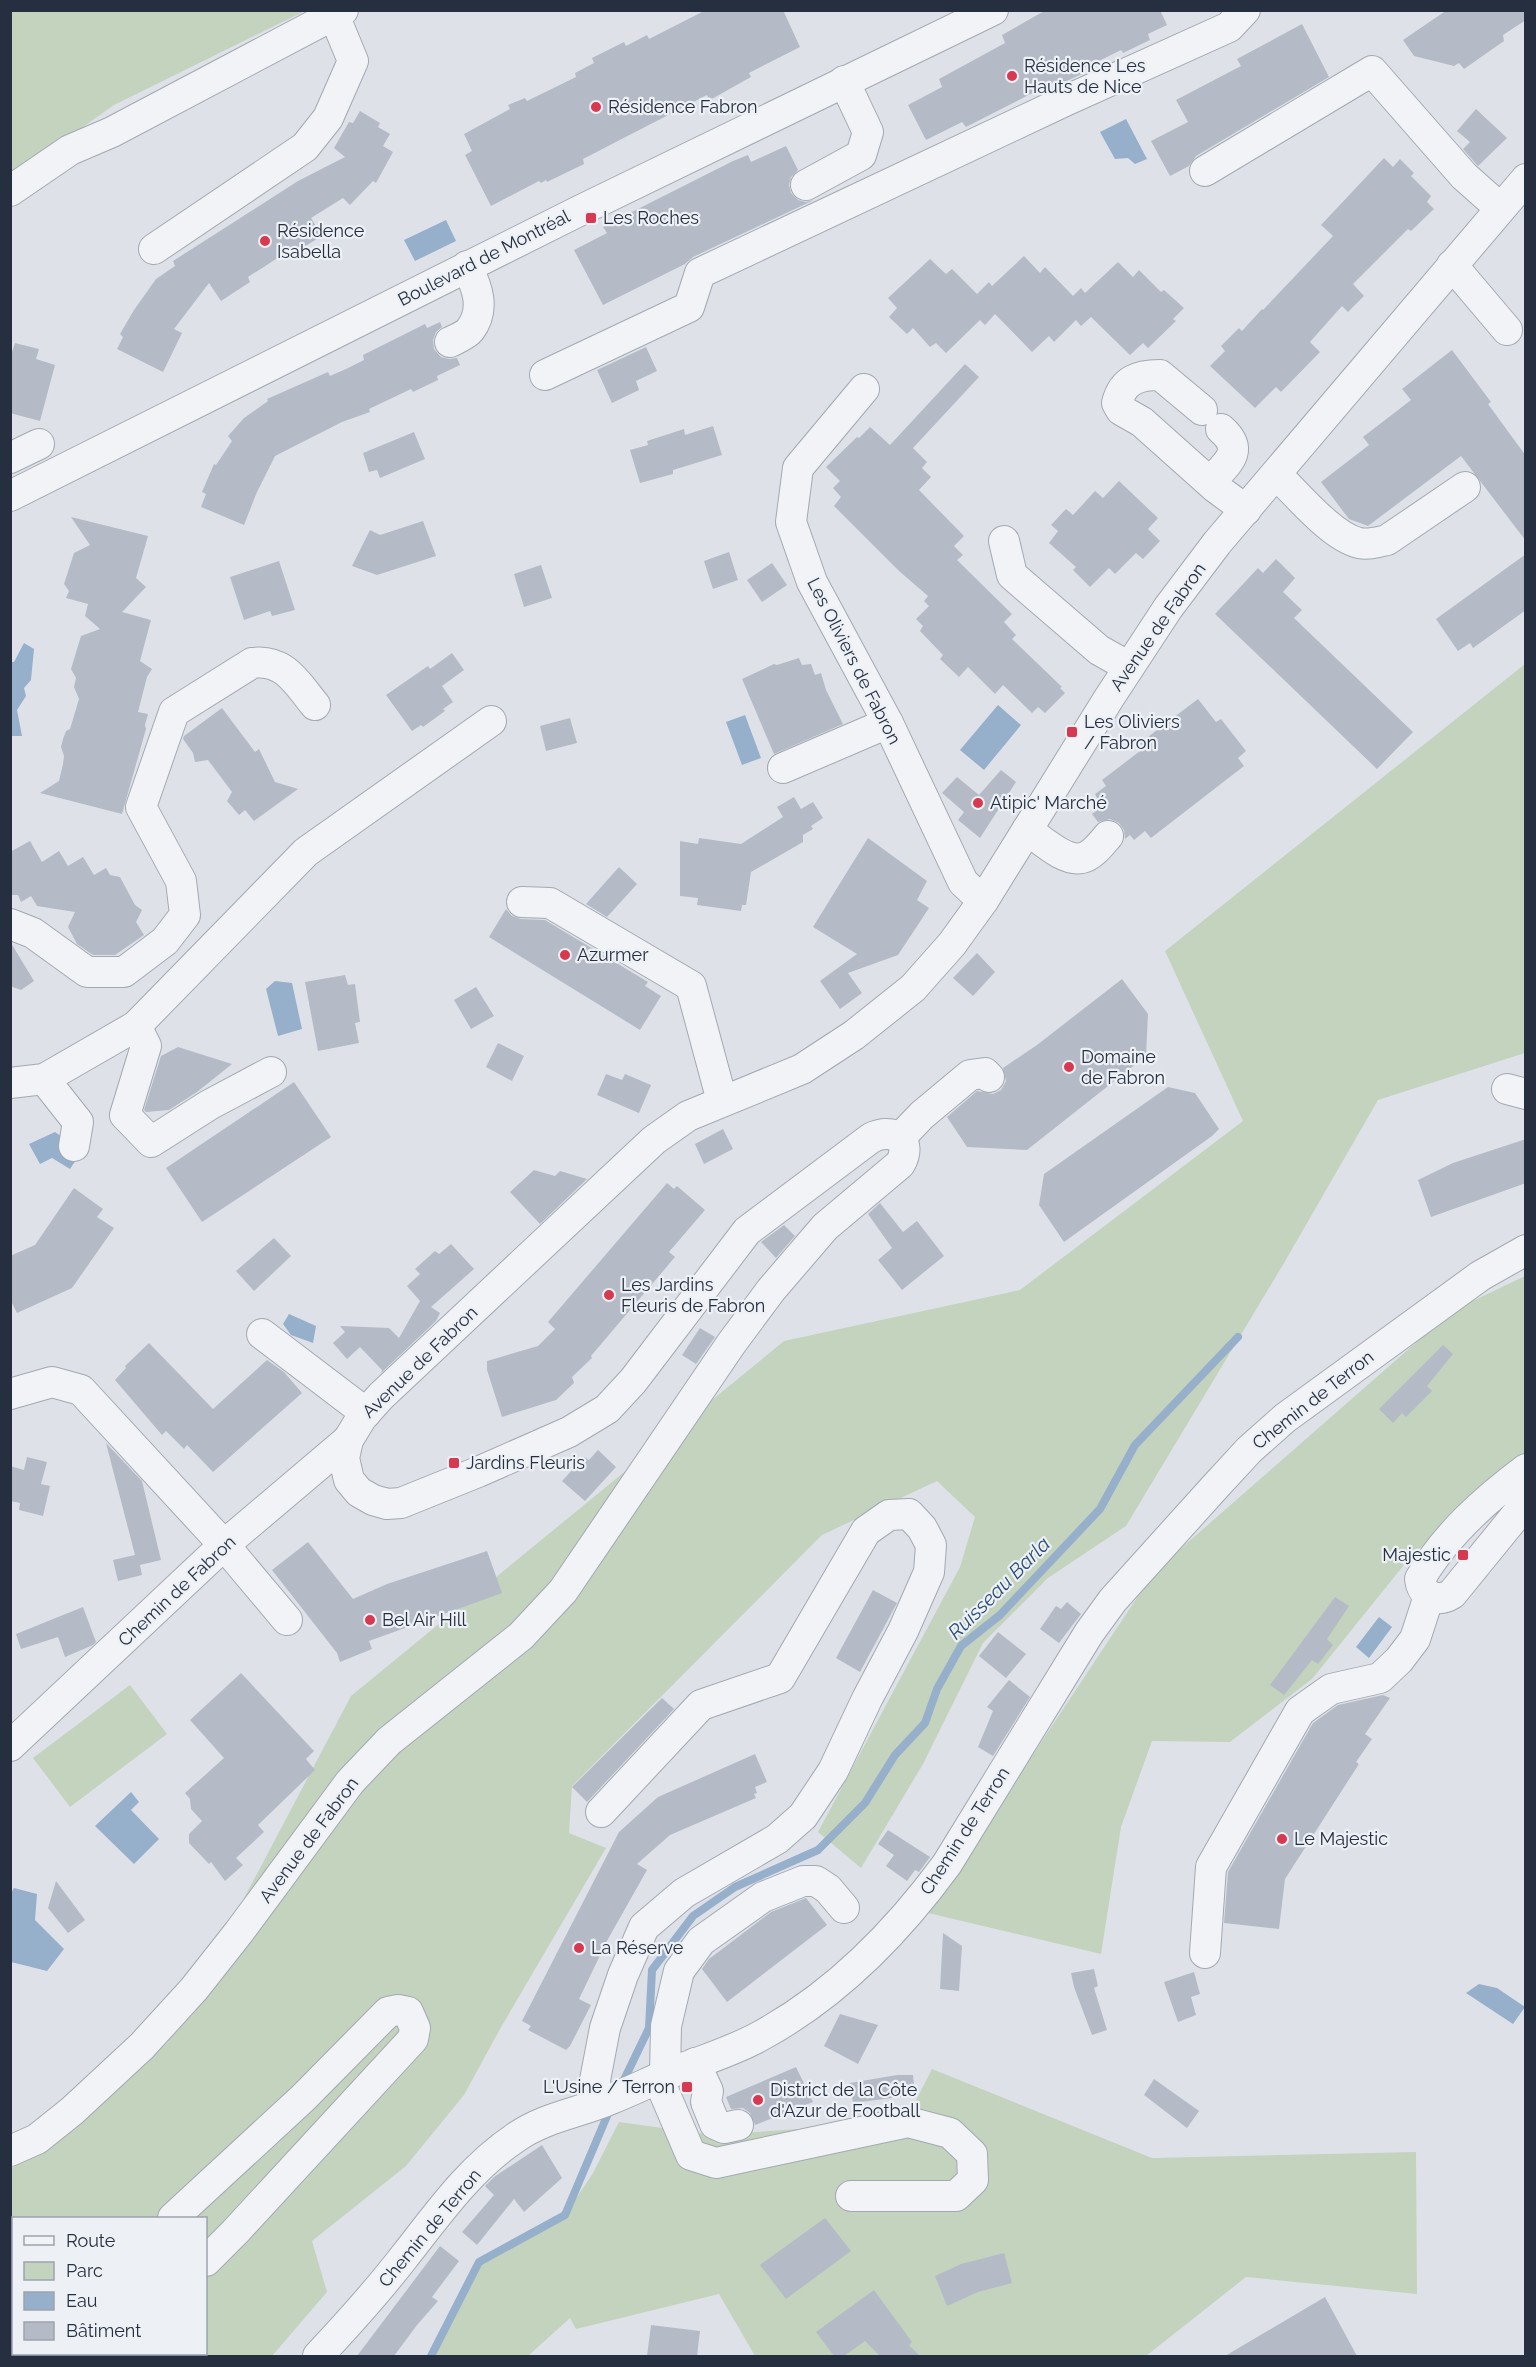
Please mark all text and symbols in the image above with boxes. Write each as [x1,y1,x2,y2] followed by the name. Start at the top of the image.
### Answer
[1024,55,1146,97] place label: Résidence Les Hauts de Nice
[1005,69,1019,83] marker: Résidence Les Hauts de Nice
[608,96,757,117] place label: Résidence Fabron
[589,100,603,114] marker: Résidence Fabron
[394,205,573,310] street label: Boulevard de Montréal
[603,207,699,228] place label: Les Roches
[584,211,598,225] marker: Les Roches
[277,220,365,262] place label: Résidence Isabella
[258,234,272,248] marker: Résidence Isabella
[1105,559,1210,695] street label: Avenue de Fabron
[803,574,906,748] street label: Les Oliviers de Fabron
[1084,711,1180,753] place label: Les Oliviers / Fabron
[1065,725,1079,739] marker: Les Oliviers / Fabron
[990,792,1107,813] place label: Atipic' Marché
[971,796,985,810] marker: Atipic' Marché
[577,944,649,965] place label: Azurmer
[558,948,572,962] marker: Azurmer
[1081,1046,1165,1088] place label: Domaine de Fabron
[1062,1060,1076,1074] marker: Domaine de Fabron
[621,1274,765,1316] place label: Les Jardins Fleuris de Fabron
[602,1288,616,1302] marker: Les Jardins Fleuris de Fabron
[358,1301,482,1422] street label: Avenue de Fabron
[1248,1346,1377,1453] street label: Chemin de Terron
[466,1452,585,1473] place label: Jardins Fleuris
[447,1456,461,1470] marker: Jardins Fleuris
[114,1531,240,1650] street label: Chemin de Fabron
[943,1532,1055,1644] water label: Ruisseau Barla
[1382,1544,1451,1565] place label: Majestic
[1456,1548,1470,1562] marker: Majestic
[382,1609,467,1630] place label: Bel Air Hill
[363,1613,377,1627] marker: Bel Air Hill
[916,1763,1014,1898] street label: Chemin de Terron
[255,1773,363,1907] street label: Avenue de Fabron
[1294,1828,1388,1849] place label: Le Majestic
[1275,1832,1289,1846] marker: Le Majestic
[591,1937,684,1958] place label: La Réserve
[572,1941,586,1955] marker: La Réserve
[543,2076,675,2097] place label: L'Usine / Terron
[770,2079,920,2121] place label: District de la Côte d'Azur de Football
[680,2080,694,2094] marker: L'Usine / Terron
[751,2093,765,2107] marker: District de la Côte d'Azur de Football
[374,2164,485,2291] street label: Chemin de Terron
[12,2217,207,2355] legend
[66,2230,116,2251] text: Route
[66,2260,103,2281] text: Parc
[66,2290,97,2311] text: Eau
[66,2320,141,2341] text: Bâtiment

